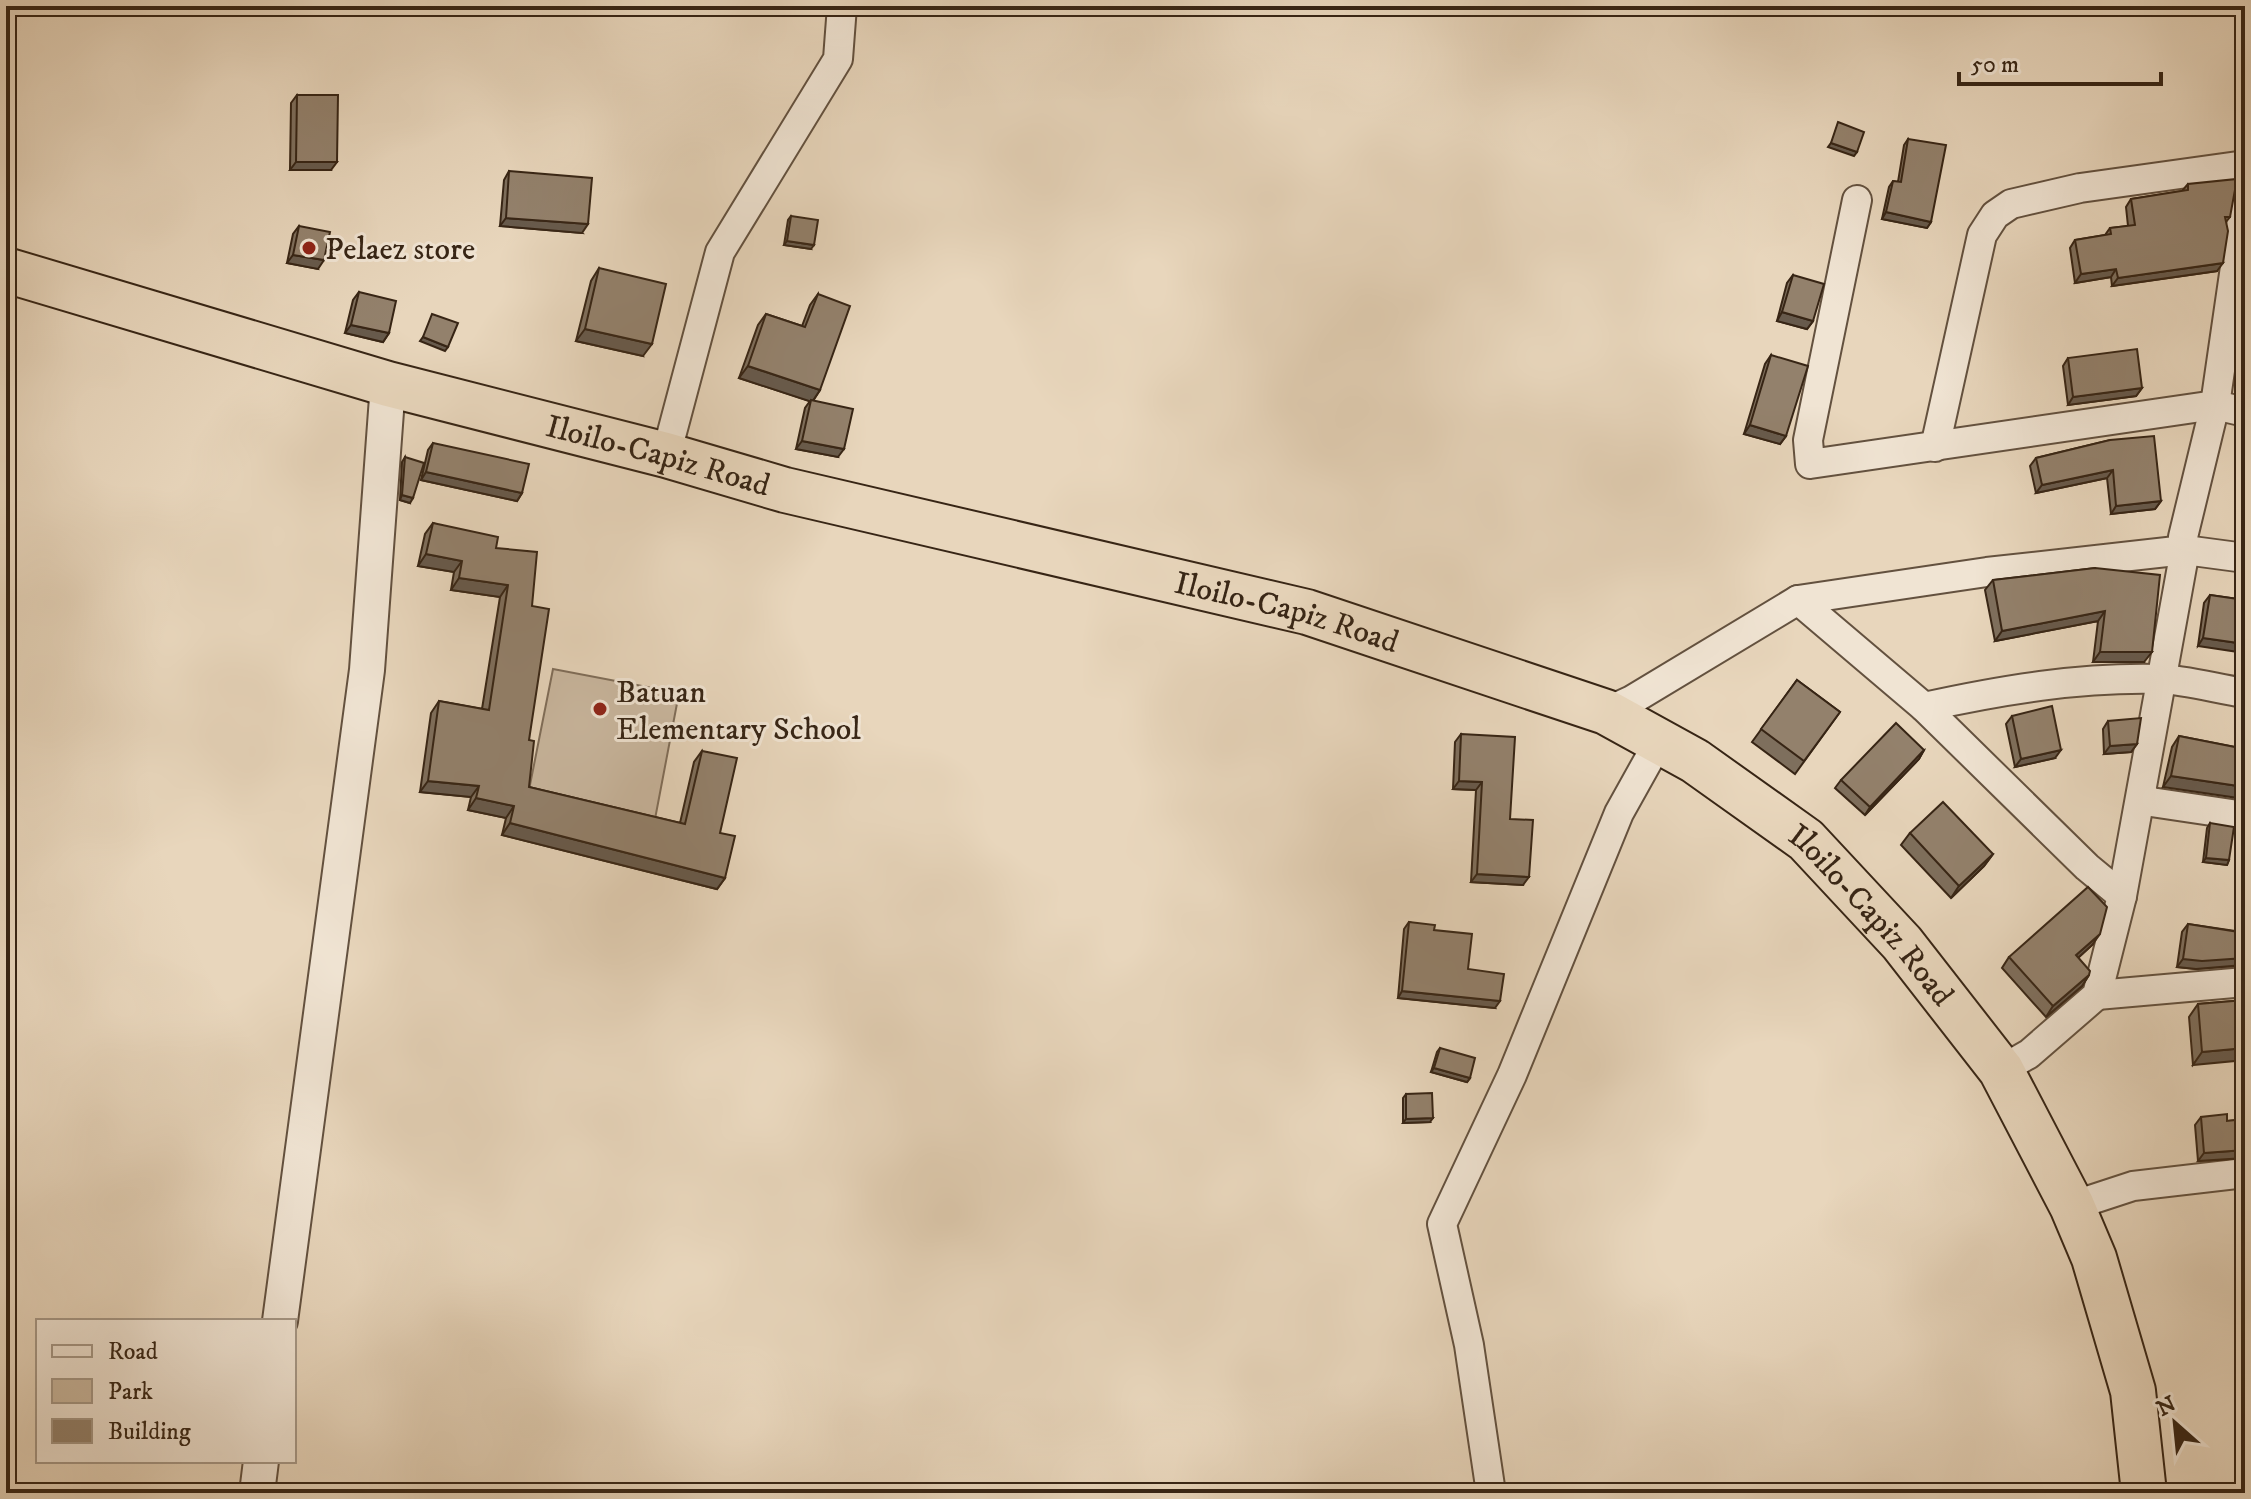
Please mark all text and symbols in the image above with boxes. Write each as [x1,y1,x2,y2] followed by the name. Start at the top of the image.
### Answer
[1959,36,2161,86] scale bar
[1971,50,2019,80] text: 50 m
[325,230,475,270] place label: Pelaez store
[300,239,318,257] marker: Pelaez store
[541,407,775,507] street label: Iloilo-Capiz Road
[1170,564,1404,663] street label: Iloilo-Capiz Road
[616,673,861,750] place label: Batuan Elementary School
[591,700,609,718] marker: Batuan Elementary School
[1780,816,1962,1015] street label: Iloilo-Capiz Road
[36,1319,296,1463] legend
[108,1337,158,1367] text: Road
[108,1377,153,1407] text: Park
[2135,1383,2215,1463] north arrow
[2152,1390,2181,1423] text: N
[108,1417,191,1447] text: Building

